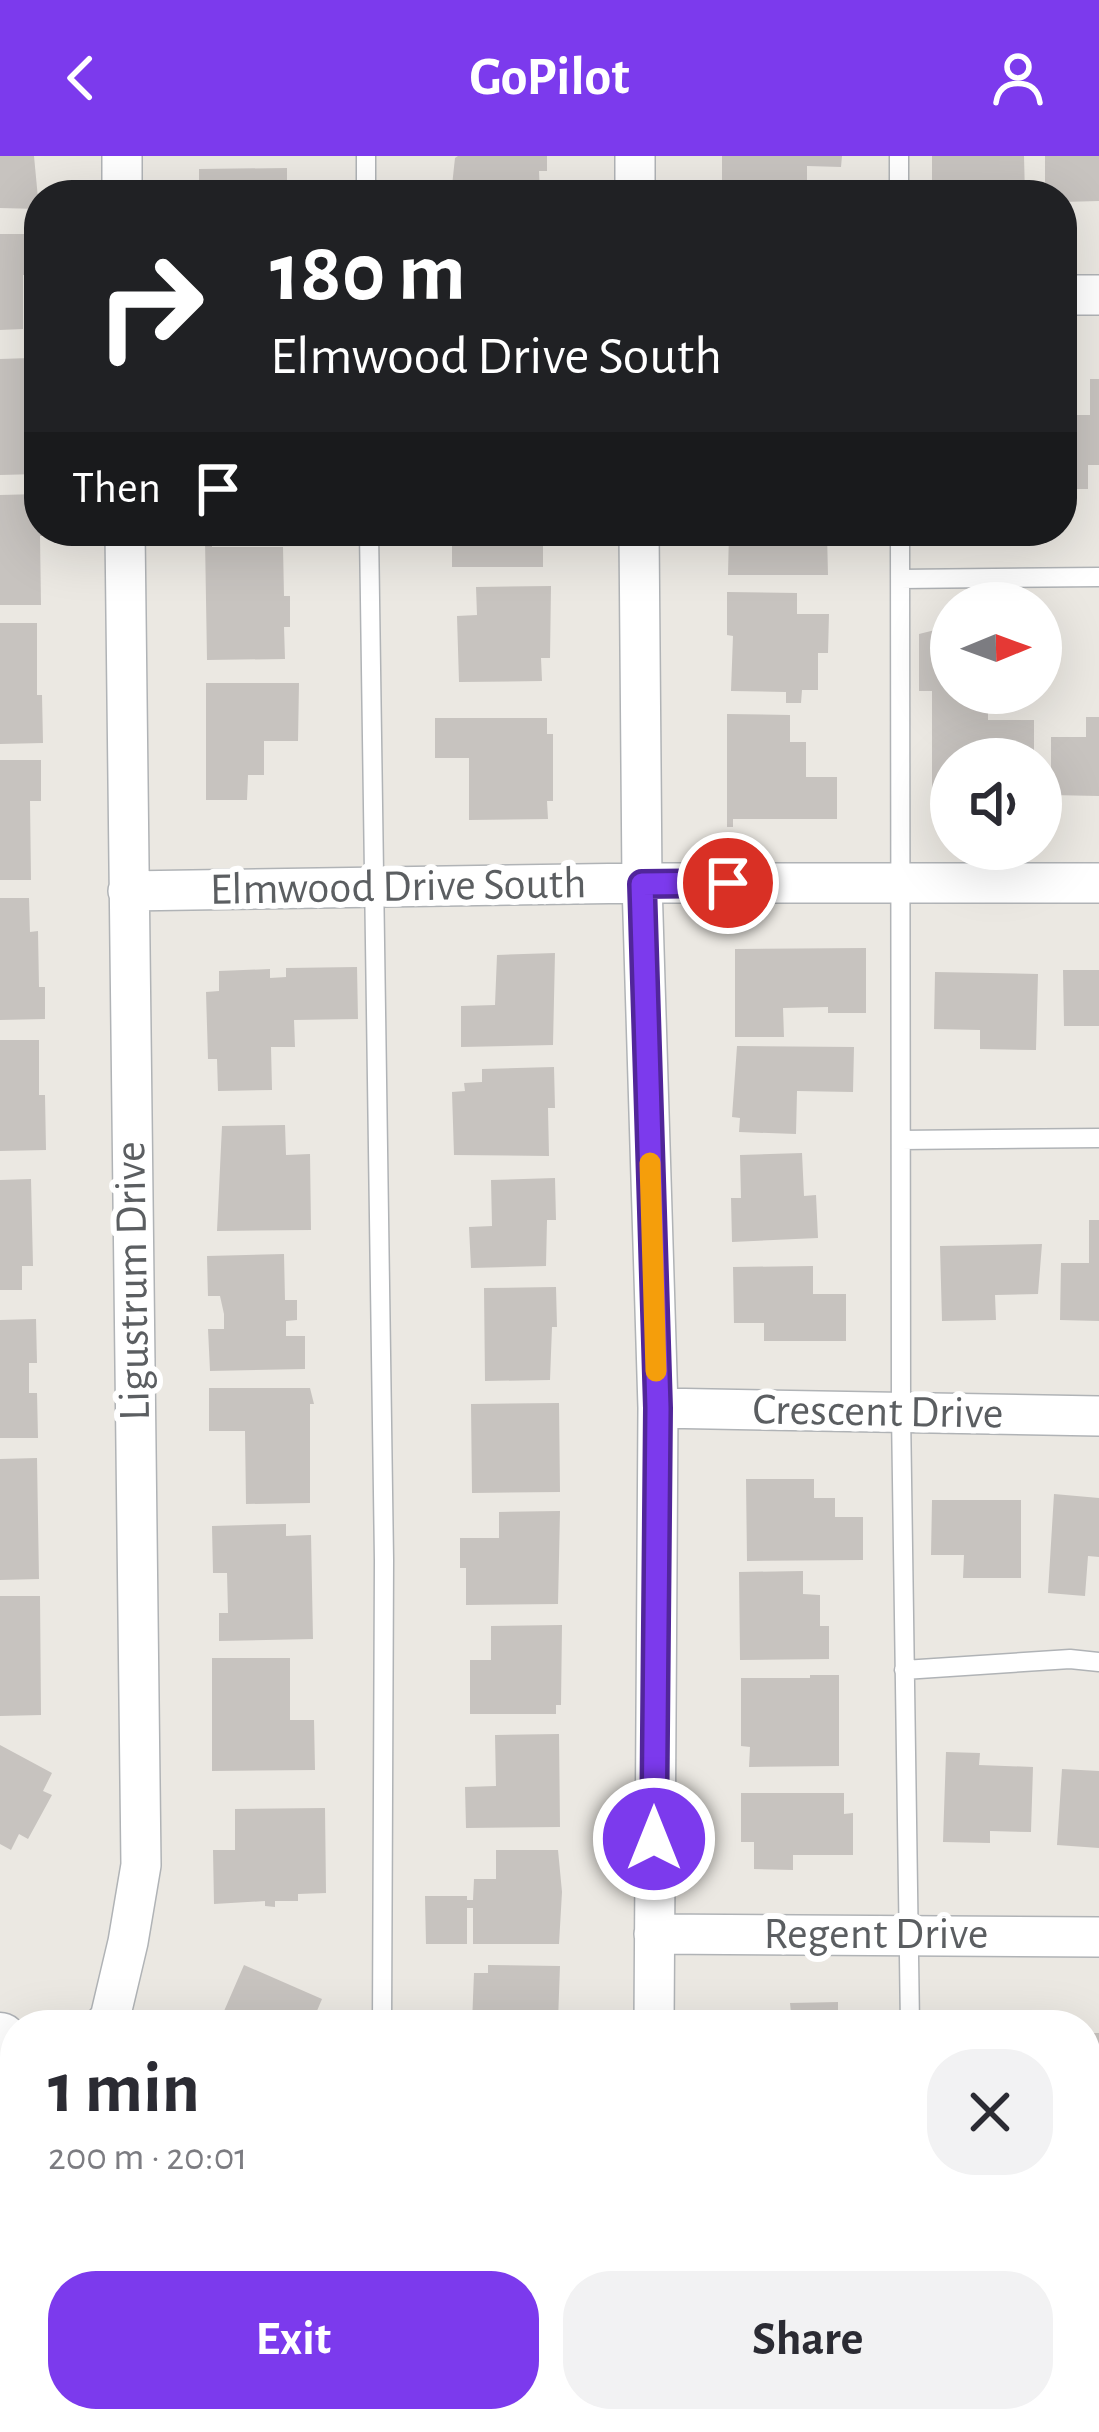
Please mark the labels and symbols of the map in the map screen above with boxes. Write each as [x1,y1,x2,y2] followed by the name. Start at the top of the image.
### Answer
[930,582,1062,714] north arrow
[677,832,779,934] pin
[209,861,587,913] street label: Elmwood Drive South
[108,1141,158,1421] street label: Ligustrum Drive
[752,1387,1004,1437] street label: Crescent Drive
[591,1776,717,1902] position arrow
[764,1912,988,1957] street label: Regent Drive

